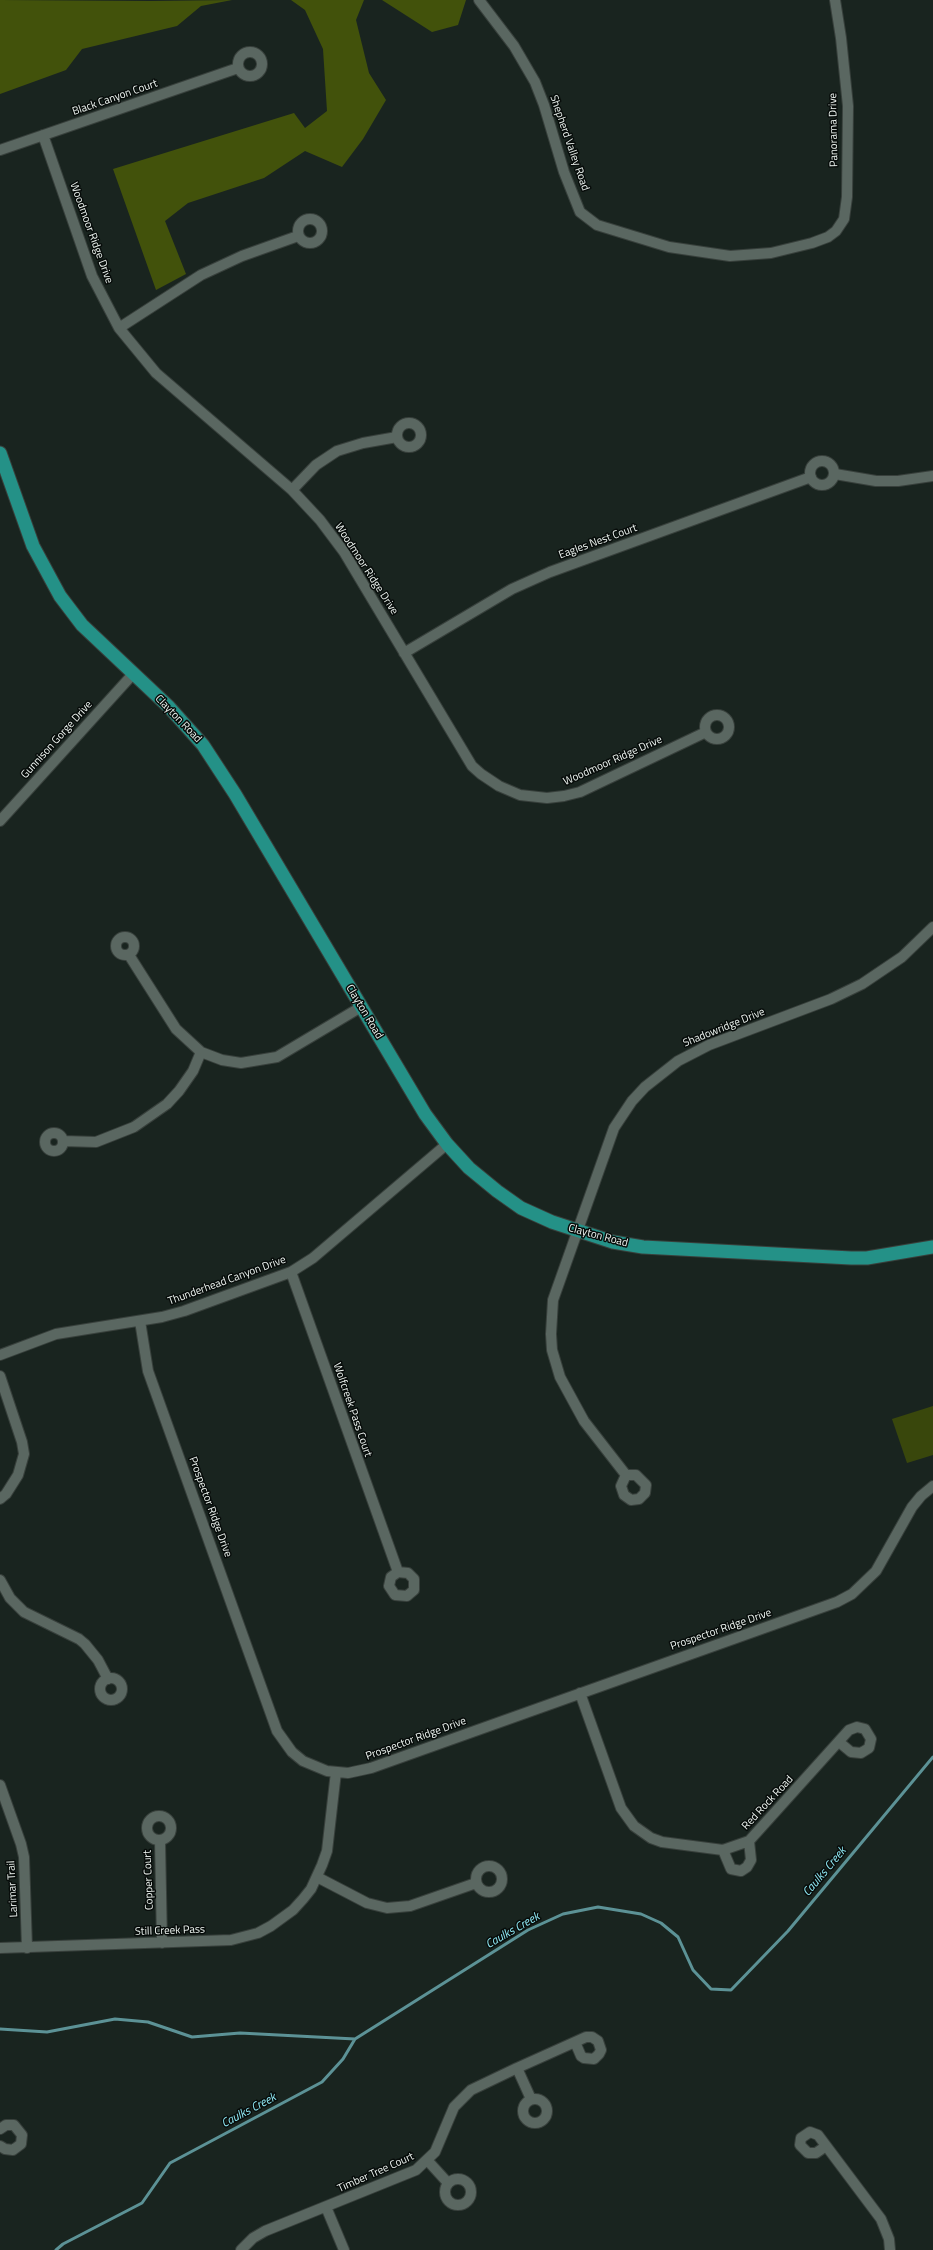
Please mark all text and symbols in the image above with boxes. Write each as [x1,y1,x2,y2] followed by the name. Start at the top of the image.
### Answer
[71,77,159,119] street label: Black Canyon Court
[546,93,592,193] street label: Shepherd Valley Road
[827,93,841,167] street label: Panorama Drive
[67,181,115,285] street label: Woodmoor Ridge Drive
[331,521,401,617] street label: Woodmoor Ridge Drive
[557,522,639,562] street label: Eagles Nest Court
[152,692,204,746] street label: Clayton Road
[19,698,95,782] street label: Gunnison Gorge Drive
[562,733,664,789] street label: Woodmoor Ridge Drive
[343,982,385,1042] street label: Clayton Road
[681,1006,767,1050] street label: Shadowridge Drive
[567,1222,629,1250] street label: Clayton Road
[166,1253,288,1309] street label: Thunderhead Canyon Drive
[330,1361,374,1459] street label: Wolfcreek Pass Court
[186,1455,234,1559] street label: Prospector Ridge Drive
[669,1607,773,1653] street label: Prospector Ridge Drive
[364,1715,468,1763] street label: Prospector Ridge Drive
[740,1773,796,1833] street label: Red Rock Road
[800,1844,850,1900] water label: Caulks Creek
[141,1850,157,1910] street label: Copper Court
[5,1860,21,1918] street label: Larimar Trail
[484,1910,542,1952] water label: Caulks Creek
[135,1923,205,1939] street label: Still Creek Pass
[219,2091,279,2131] water label: Caulks Creek
[336,2150,416,2196] street label: Timber Tree Court

